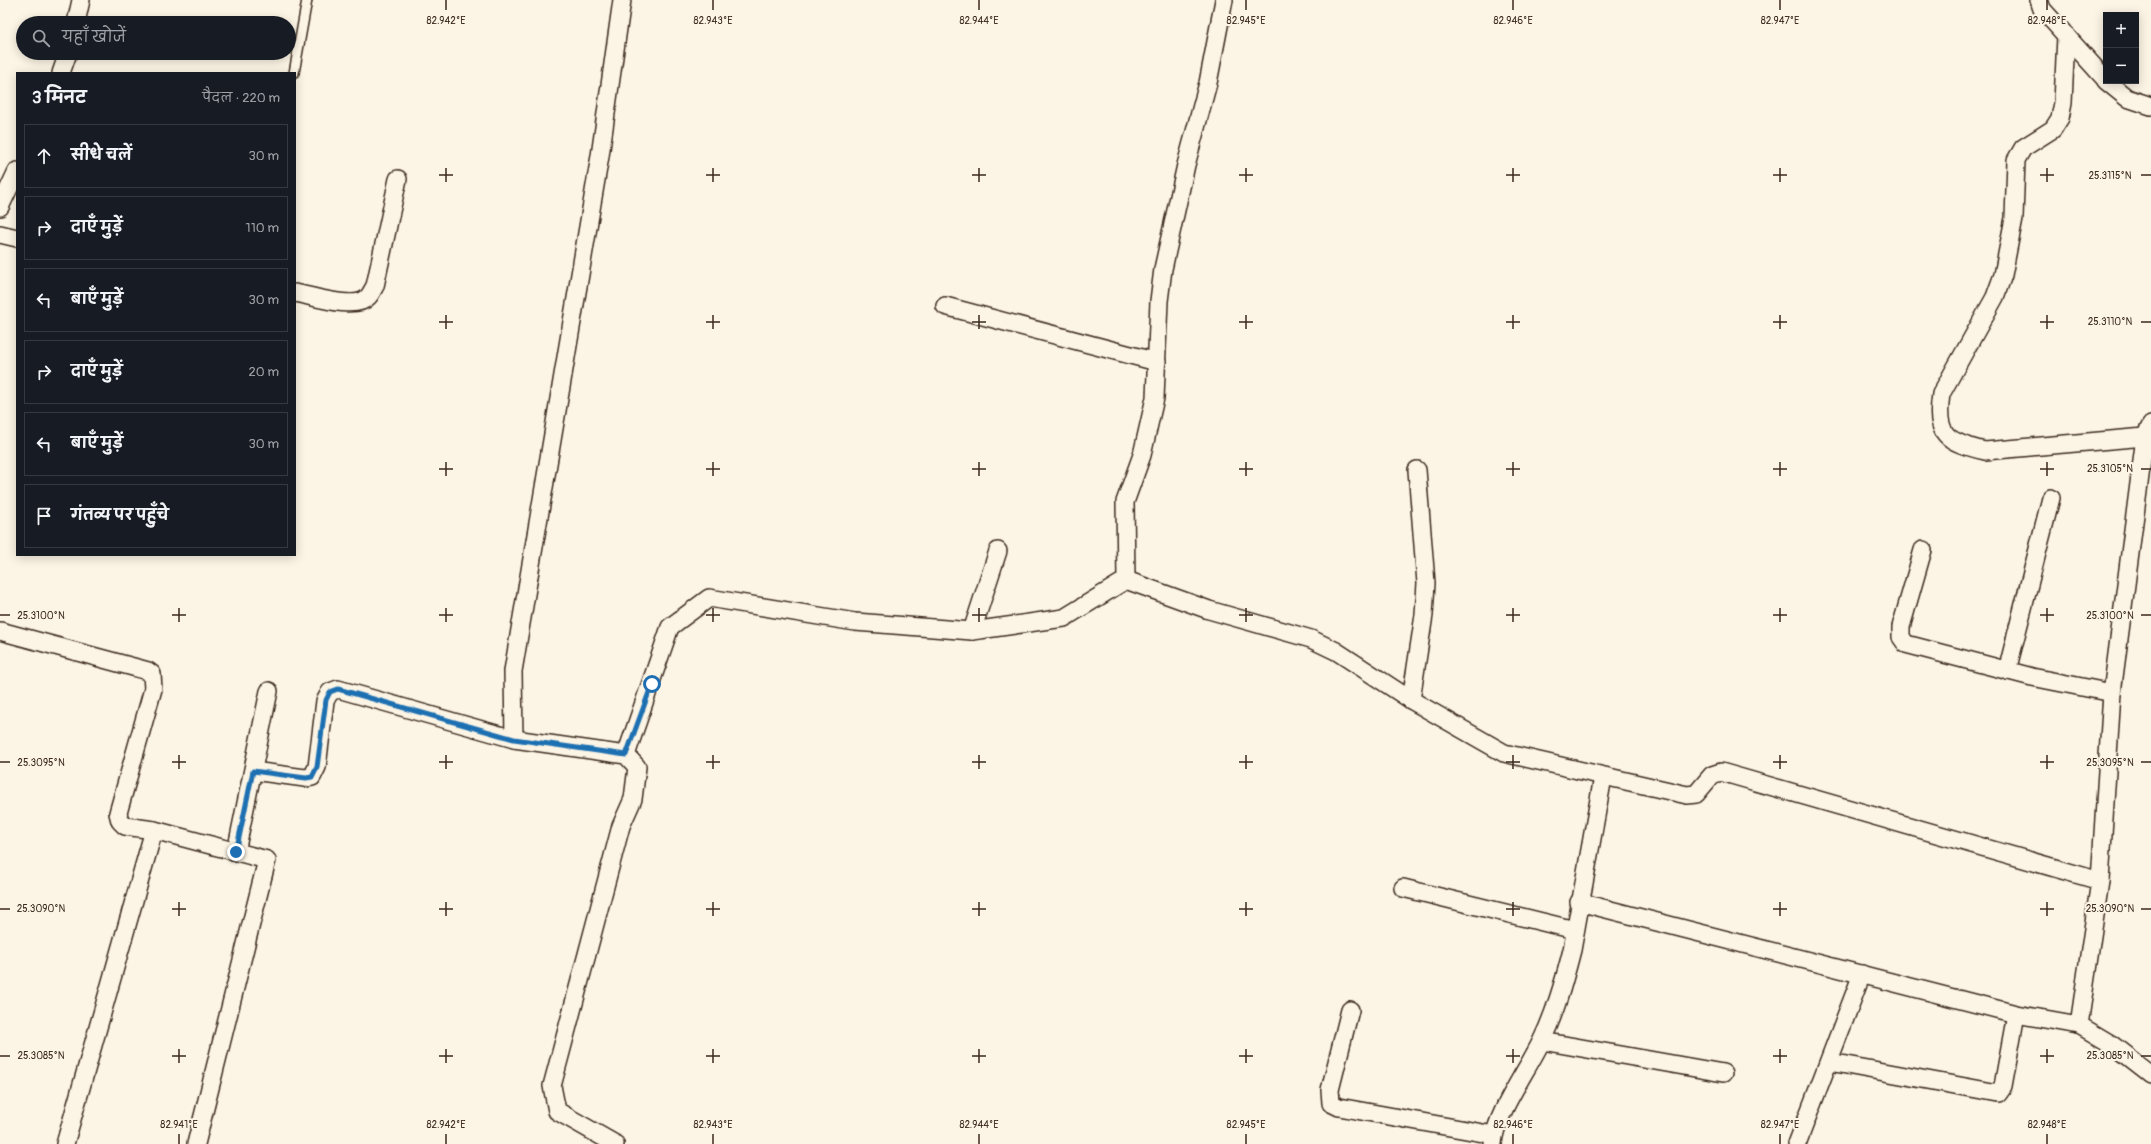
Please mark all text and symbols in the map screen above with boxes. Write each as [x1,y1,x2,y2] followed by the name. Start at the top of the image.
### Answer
[2103,12,2139,84] map controls
[2103,12,2139,48] button: +
[427,15,465,27] text: 82.942°E
[694,15,732,27] text: 82.943°E
[959,15,999,27] text: 82.944°E
[1227,15,1265,27] text: 82.945°E
[1493,15,1533,27] text: 82.946°E
[1761,15,1799,27] text: 82.947°E
[2028,15,2066,27] text: 82.948°E
[16,16,296,60] search box
[30,27,52,49] icon: search
[62,28,126,47] text: यहाँ खोजें
[2103,48,2139,84] button: −
[32,87,86,108] text: 3 मिनट
[202,90,280,106] text: पैदल · 220 m
[33,145,55,167] icon: ahead
[71,146,132,165] text: सीधे चलें
[249,148,279,164] text: 30 m
[2088,170,2132,182] text: 25.3115°N
[33,217,55,239] icon: right
[71,218,123,237] text: दाएँ मुड़ें
[246,220,279,236] text: 110 m
[33,289,55,311] icon: left
[71,290,123,309] text: बाएँ मुड़ें
[249,292,279,308] text: 30 m
[2088,316,2133,328] text: 25.3110°N
[33,361,55,383] icon: right
[71,362,123,381] text: दाएँ मुड़ें
[248,364,279,380] text: 20 m
[33,433,55,455] icon: left
[71,434,123,453] text: बाएँ मुड़ें
[249,436,279,452] text: 30 m
[2087,463,2133,475] text: 25.3105°N
[33,505,55,527] icon: arrive
[71,506,169,525] text: गंतव्य पर पहुँचे
[17,610,65,622] text: 25.3100°N
[2086,610,2134,622] text: 25.3100°N
[643,675,661,693] route start
[17,757,65,769] text: 25.3095°N
[2086,757,2134,769] text: 25.3095°N
[227,843,245,861] route end
[17,903,66,915] text: 25.3090°N
[2086,903,2135,915] text: 25.3090°N
[17,1050,65,1062] text: 25.3085°N
[2086,1050,2134,1062] text: 25.3085°N
[160,1119,198,1131] text: 82.941°E
[427,1119,465,1131] text: 82.942°E
[694,1119,732,1131] text: 82.943°E
[959,1119,999,1131] text: 82.944°E
[1227,1119,1265,1131] text: 82.945°E
[1493,1119,1533,1131] text: 82.946°E
[1761,1119,1799,1131] text: 82.947°E
[2028,1119,2066,1131] text: 82.948°E

